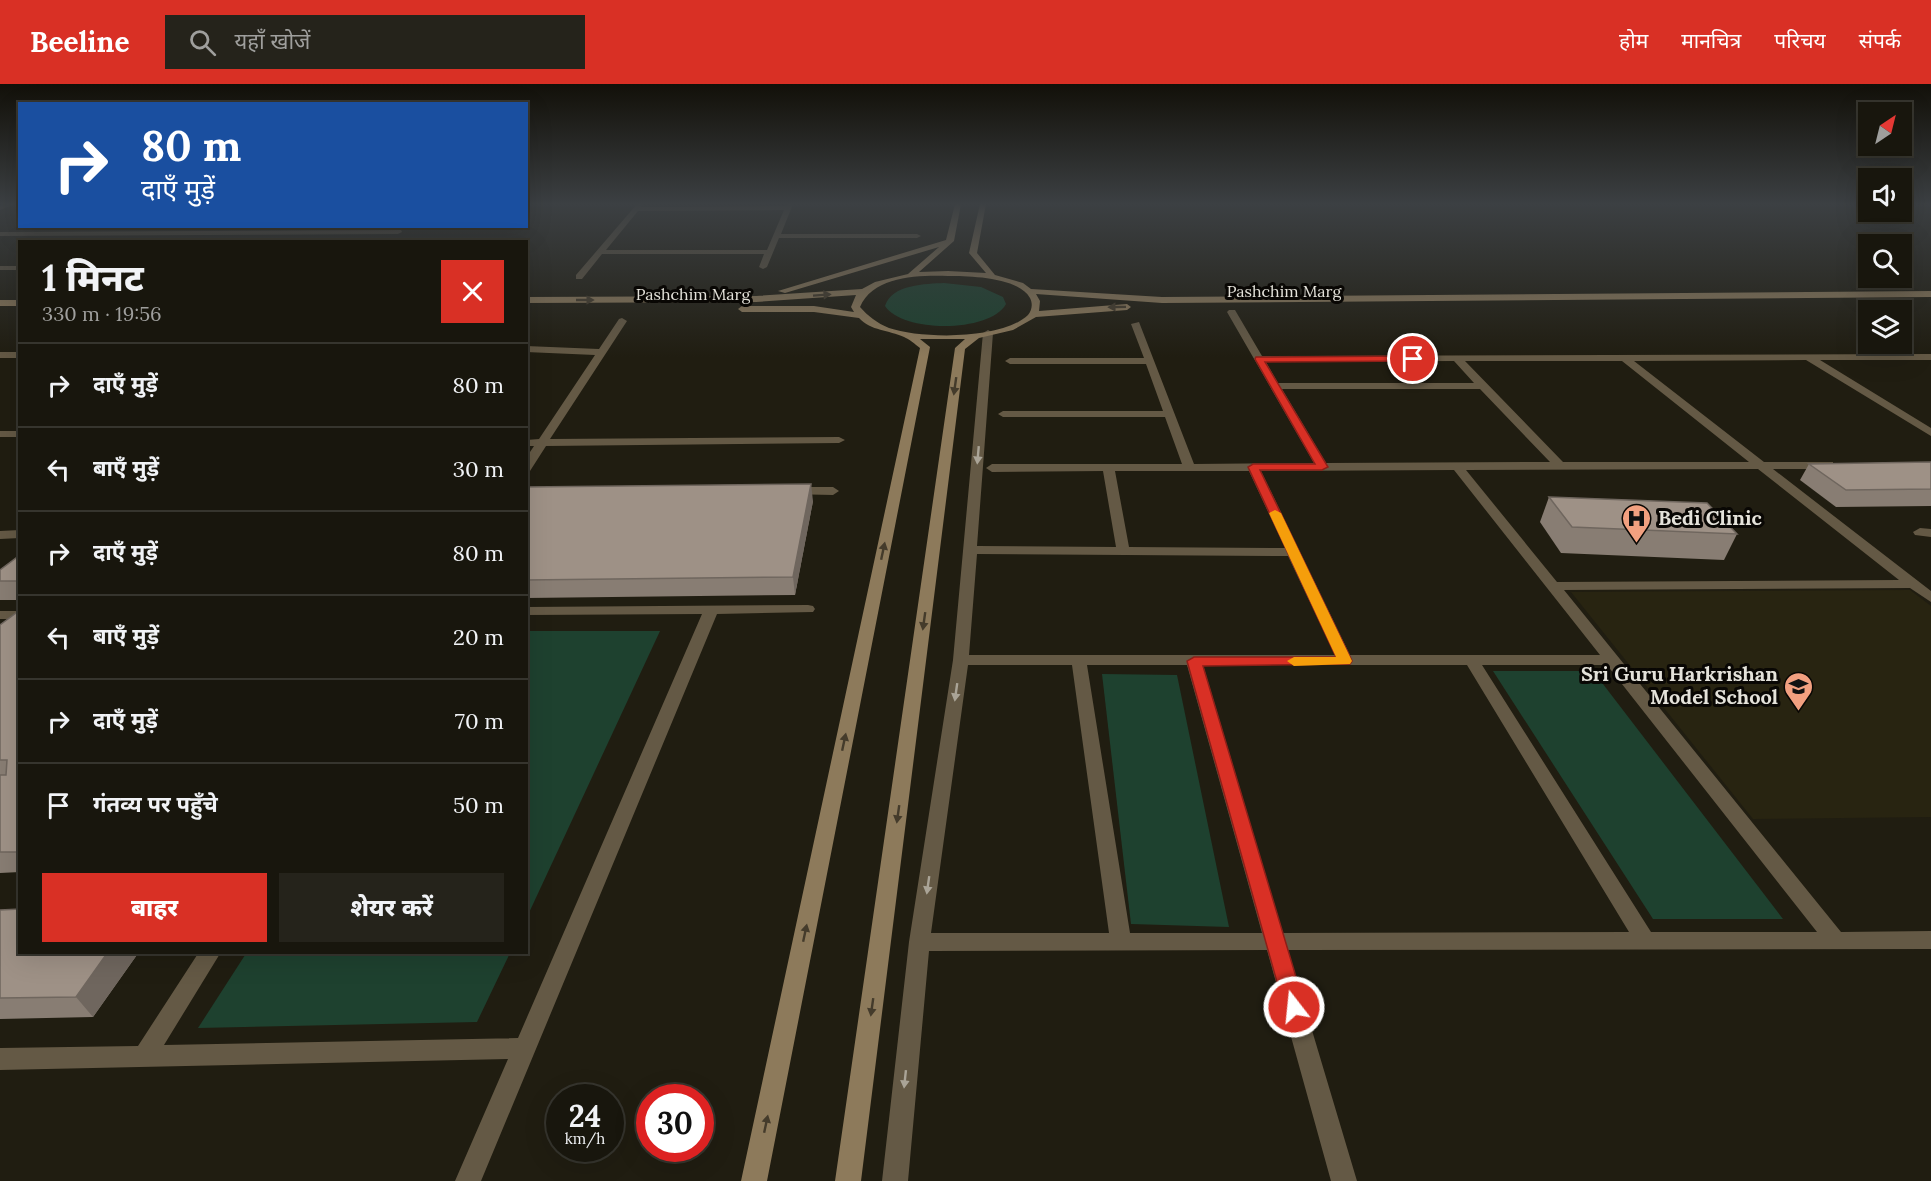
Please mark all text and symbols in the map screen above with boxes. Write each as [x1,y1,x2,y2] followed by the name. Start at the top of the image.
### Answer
[165,15,585,69] search box
[30,24,129,60] text: Beeline
[186,26,219,59] icon: search
[234,27,310,55] text: यहाँ खोजें
[1619,27,1648,54] text: होम
[1681,27,1741,54] text: मानचित्र
[1774,27,1826,54] text: परिचय
[1859,27,1901,54] text: संपर्क
[1858,102,1912,156] north arrow
[1858,102,1912,354] map controls
[141,119,241,173] text: 80 m
[42,126,120,204] icon: right
[1858,168,1912,222] button: sound
[141,172,215,206] text: दाएँ मुड़ें
[1858,234,1912,288] button: search
[42,255,144,301] text: 1 मिनट
[441,260,504,323] button: close
[1227,281,1342,301] street label: Pashchim Marg
[636,284,751,304] street label: Pashchim Marg
[812,290,831,300] one-way arrow
[575,295,594,305] one-way arrow
[1858,300,1912,354] button: layers
[42,301,162,326] text: 330 m · 19:56
[1107,302,1126,312] one-way arrow
[1387,333,1438,384] pin
[1396,342,1429,375] icon: arrive
[42,369,75,402] icon: right
[93,370,158,398] text: दाएँ मुड़ें
[453,371,504,399] text: 80 m
[951,376,960,395] one-way arrow
[973,445,983,464] one-way arrow
[42,453,75,486] icon: left
[93,454,159,482] text: बाएँ मुड़ें
[453,455,504,483] text: 30 m
[1621,502,1653,544] hospital icon: Bedi Clinic
[1658,505,1763,530] place label: Bedi Clinic
[42,537,75,570] icon: right
[93,538,158,566] text: दाएँ मुड़ें
[453,539,504,567] text: 80 m
[879,541,888,560] one-way arrow
[919,611,928,630] one-way arrow
[42,621,75,654] icon: left
[93,622,159,650] text: बाएँ मुड़ें
[453,623,504,651] text: 20 m
[1581,661,1778,709] place label: Sri Guru Harkrishan Model School
[1783,670,1815,712] school or university icon: Sri Guru Harkrishan Model School
[951,683,960,702] one-way arrow
[42,705,75,738] icon: right
[93,706,158,734] text: दाएँ मुड़ें
[455,707,504,735] text: 70 m
[840,732,849,751] one-way arrow
[42,789,75,822] icon: arrive
[93,790,218,818] text: गंतव्य पर पहुँचे
[453,791,504,819] text: 50 m
[893,804,902,823] one-way arrow
[42,873,267,942] button: बाहर
[279,873,504,942] button: शेयर करें
[923,876,932,895] one-way arrow
[801,923,810,942] one-way arrow
[1262,975,1326,1039] position arrow
[867,998,876,1017] one-way arrow
[900,1069,910,1088] one-way arrow
[636,1084,714,1162] speed limit sign: 30
[569,1097,601,1135] text: 24
[762,1114,771,1133] one-way arrow
[565,1129,605,1148] text: km/h

